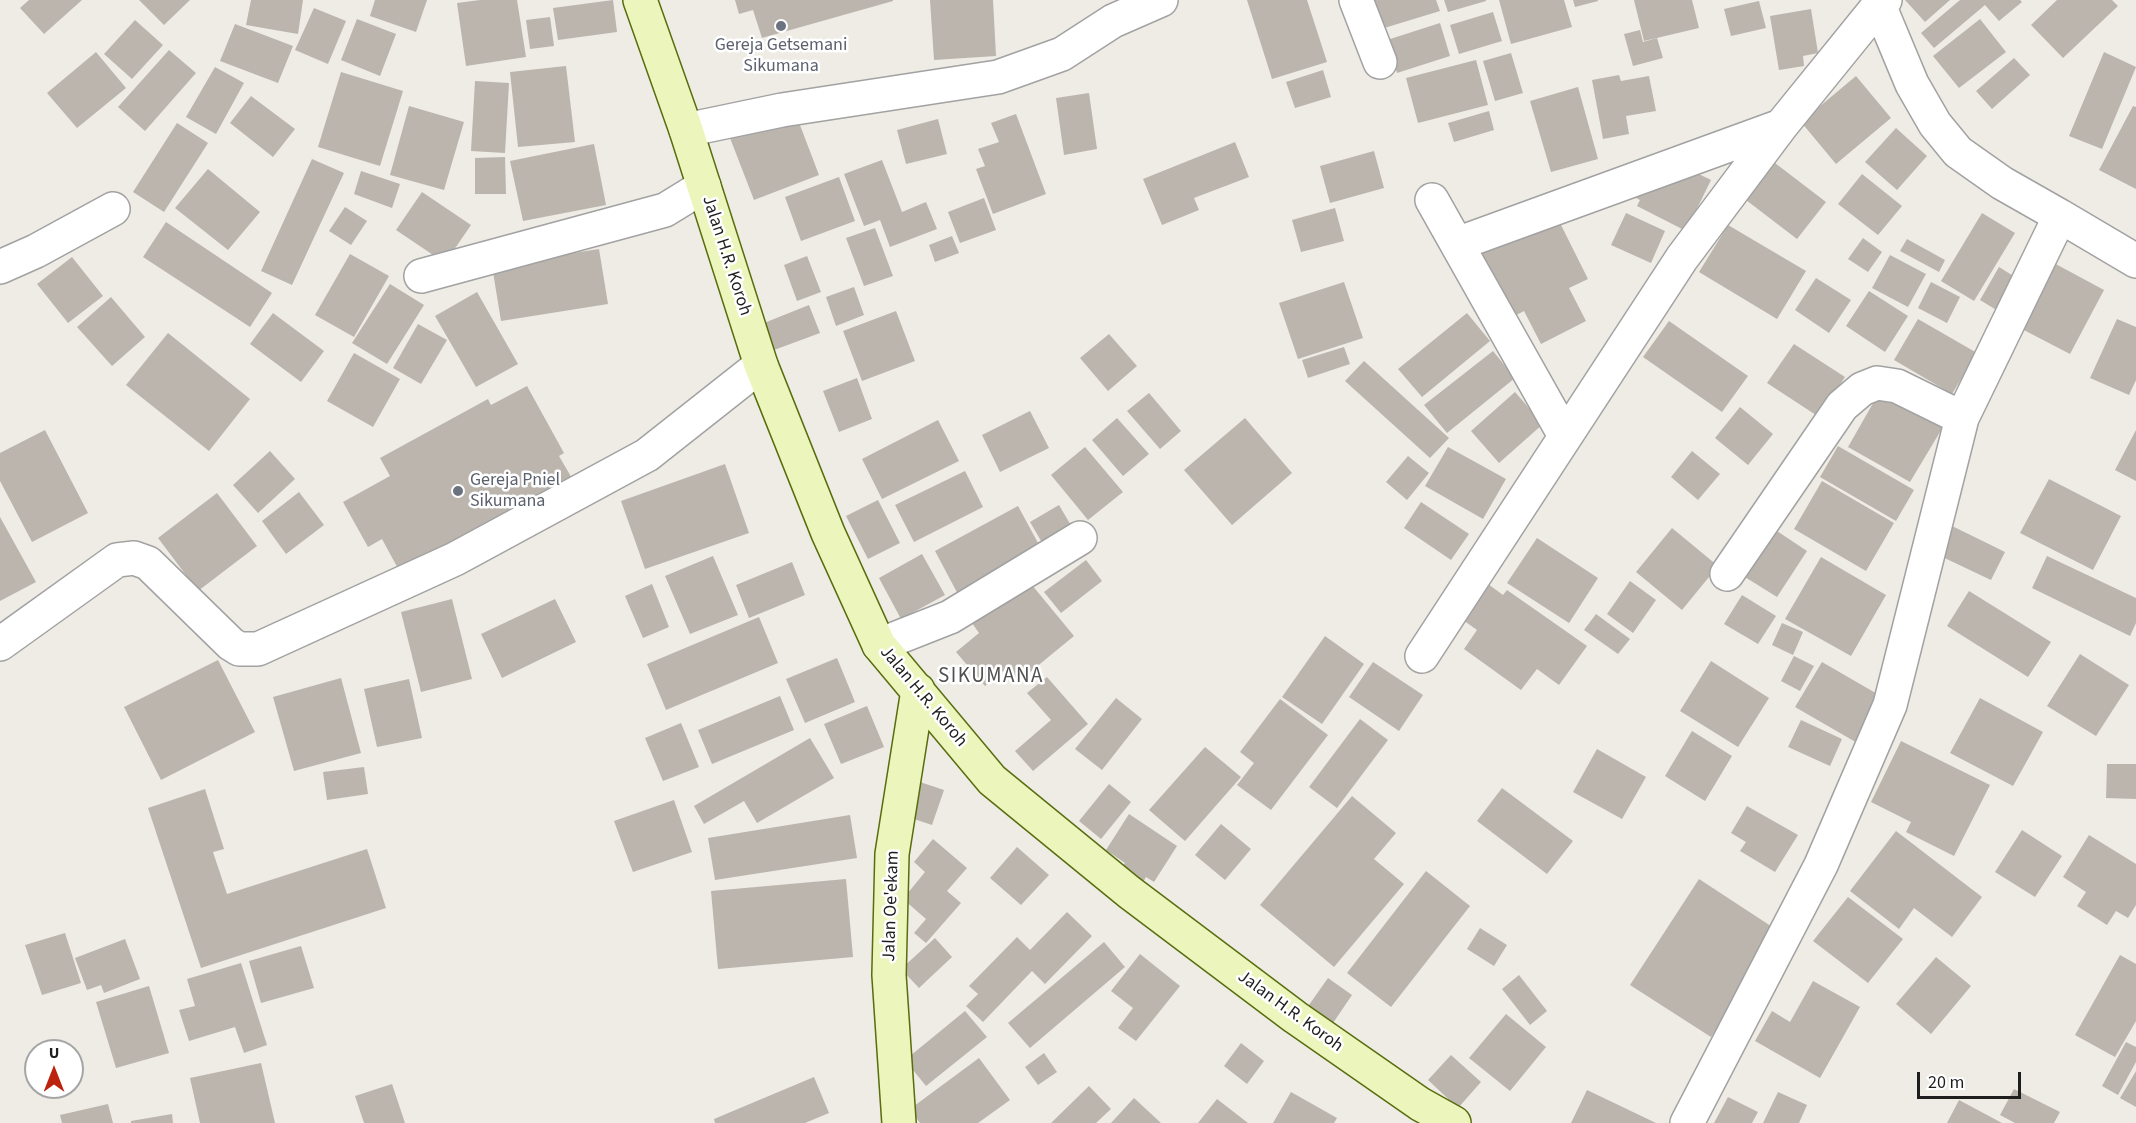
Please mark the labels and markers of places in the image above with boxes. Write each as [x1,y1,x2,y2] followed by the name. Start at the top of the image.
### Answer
[774,19,788,33] marker: Gereja Getsemani Sikumana
[715,35,847,78] place label: Gereja Getsemani Sikumana
[470,470,560,512] place label: Gereja Pniel Sikumana
[451,484,465,498] marker: Gereja Pniel Sikumana

